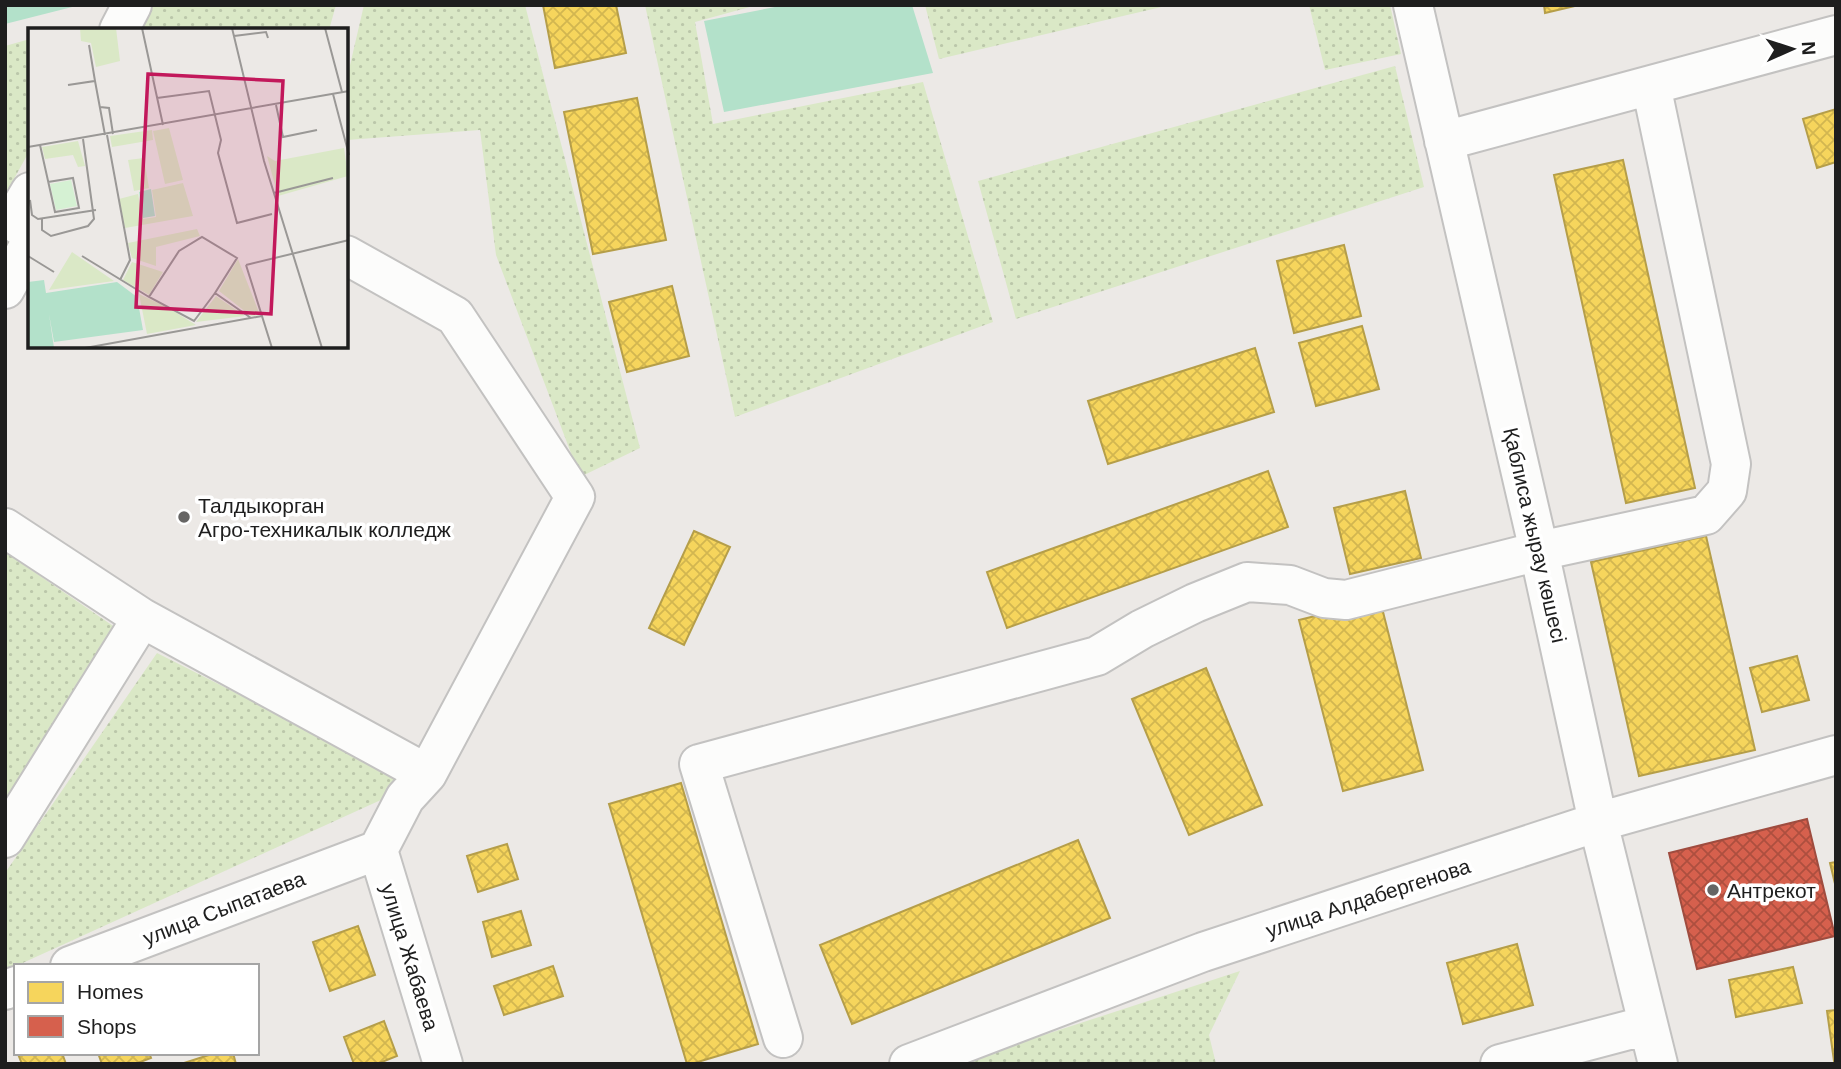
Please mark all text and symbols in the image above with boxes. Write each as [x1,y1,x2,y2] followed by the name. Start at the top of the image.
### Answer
[1757,14,1827,84] north arrow
[28,28,348,348] inset map
[1798,41,1819,56] text: N
[1499,425,1571,645] street label: Қаблиса жырау көшесі
[198,494,451,541] place label: Талдыкорган Агро-техникалык колледж
[176,509,192,525] marker: Талдыкорган Агро-техникалык колледж
[1263,854,1473,942] street label: улица Алдабергенова
[140,866,309,950] street label: улица Сыпатаева
[1727,879,1816,902] place label: Антрекот
[377,881,443,1034] street label: улица Жабаева
[1705,882,1721,898] marker: Антрекот
[14,964,259,1055] legend
[77,980,144,1003] text: Homes
[77,1015,137,1038] text: Shops

